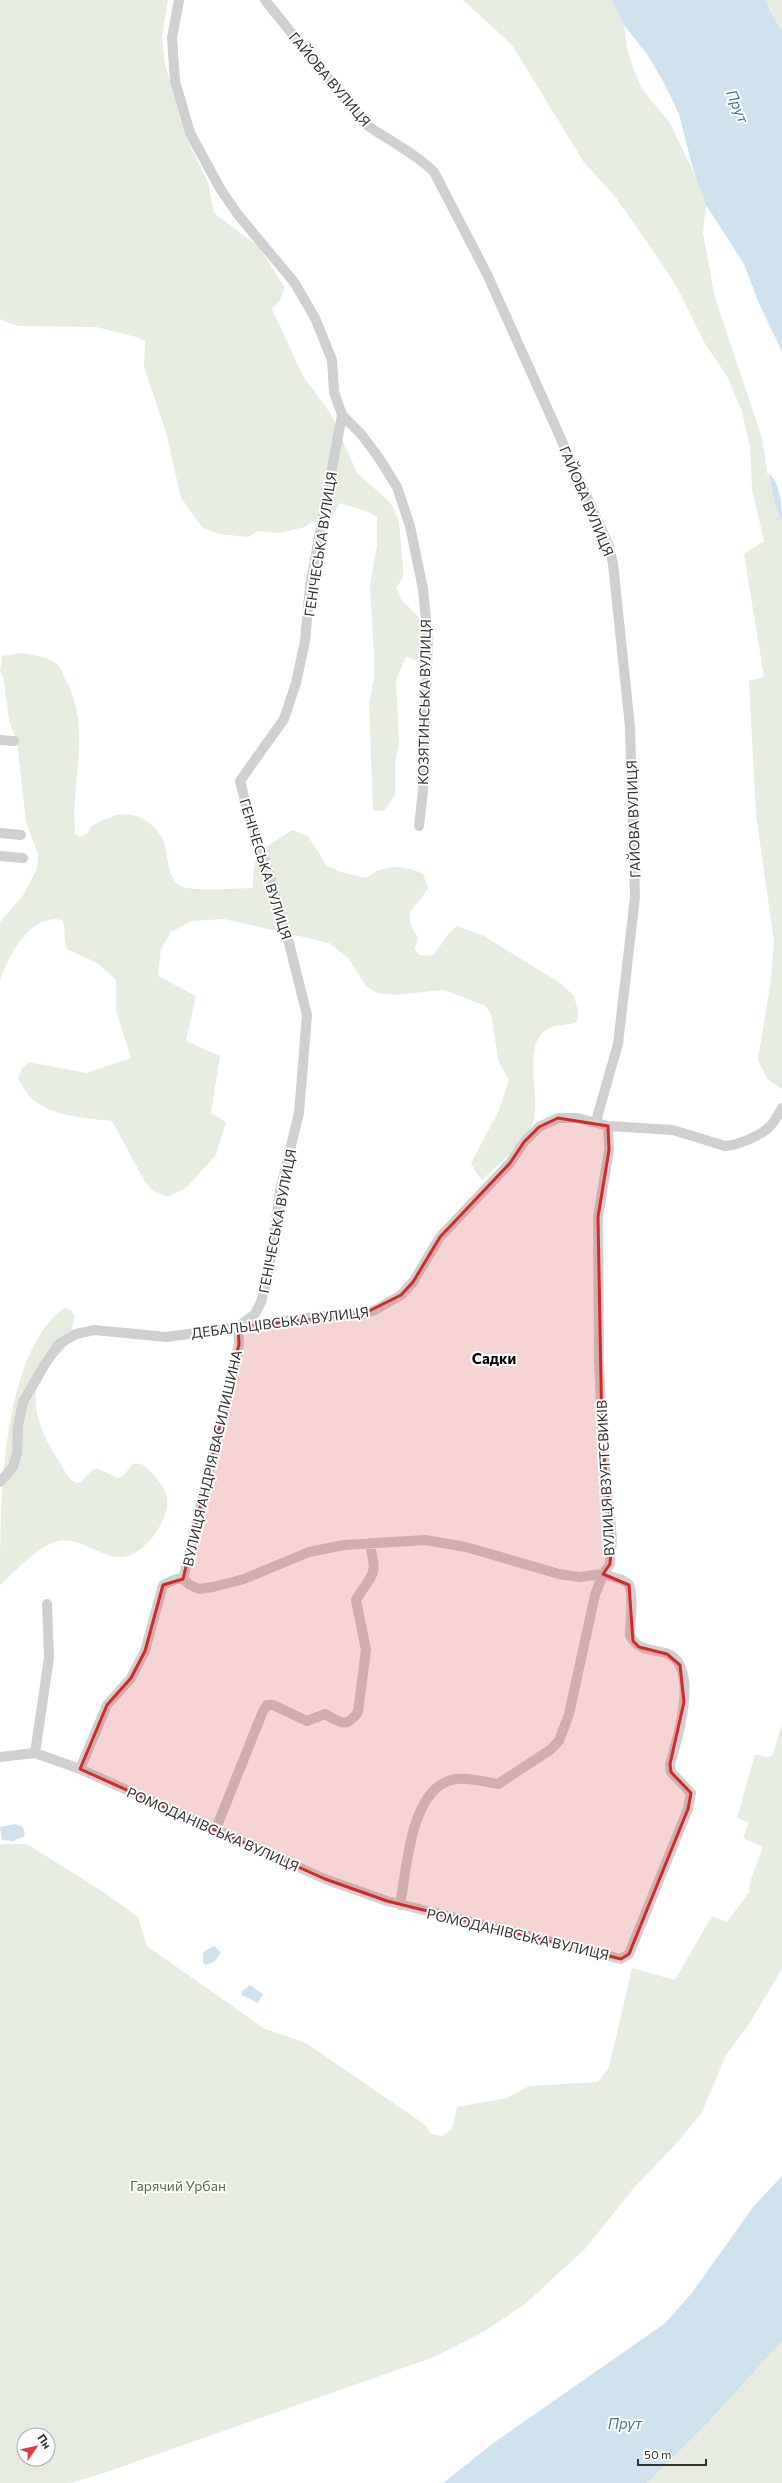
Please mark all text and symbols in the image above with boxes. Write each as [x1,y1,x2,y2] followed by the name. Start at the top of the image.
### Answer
[286,28,374,130] street label: ГАЙОВА ВУЛИЦЯ
[723,87,753,126] water label: Прут
[556,443,618,559] street label: ГАЙОВА ВУЛИЦЯ
[300,470,340,618] street label: ГЕНІЧЕСЬКА ВУЛИЦЯ
[414,619,434,785] street label: КОЗЯТИНСЬКА ВУЛИЦЯ
[622,760,644,878] street label: ГАЙОВА ВУЛИЦЯ
[236,796,296,942] street label: ГЕНІЧЕСЬКА ВУЛИЦЯ
[255,1147,299,1295] street label: ГЕНІЧЕСЬКА ВУЛИЦЯ
[190,1303,370,1341] street label: ДЕБАЛЬЦІВСЬКА ВУЛИЦЯ
[179,1348,245,1568] street label: ВУЛИЦЯ АНДРІЯ ВАСИЛИШИНА
[472,1349,516,1367] district label: Садки
[592,1400,618,1556] street label: ВУЛИЦЯ ВЗУТТЄВИКІВ
[124,1783,302,1875] street label: РОМОДАНІВСЬКА ВУЛИЦЯ
[425,1905,611,1963] street label: РОМОДАНІВСЬКА ВУЛИЦЯ
[130,2177,226,2194] park label: Гарячий Урбан
[608,2414,643,2432] water label: Прут
[16,2427,56,2467] north arrow
[35,2431,54,2451] text: Пн
[638,2441,706,2467] scale bar
[644,2447,672,2461] text: 50 m

